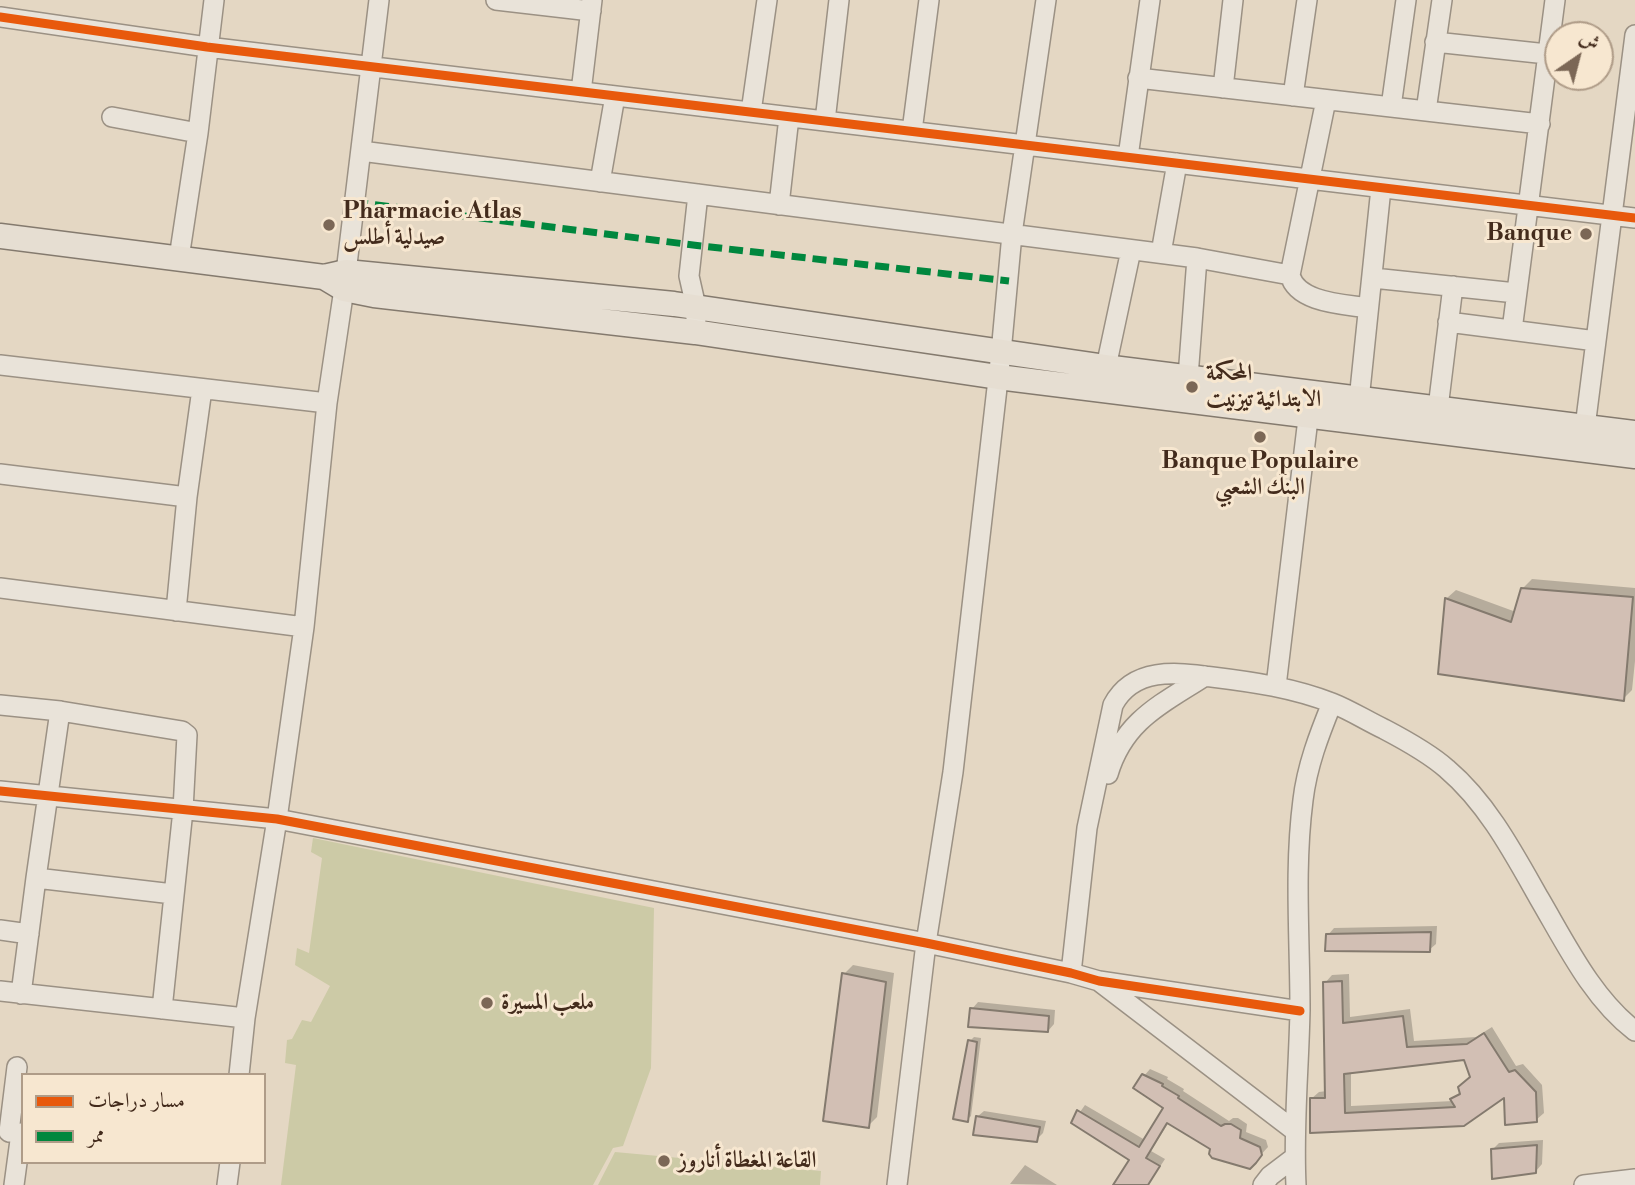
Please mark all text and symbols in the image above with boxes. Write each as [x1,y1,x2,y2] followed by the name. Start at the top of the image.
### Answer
[1544,21,1614,91] north arrow
[1575,25,1604,56] text: ش
[343,198,522,252] place label: Pharmacie Atlas صيدلية أطلس
[321,217,337,233] marker: Pharmacie Atlas صيدلية أطلس
[1487,220,1572,248] place label: Banque
[1578,226,1594,242] marker: Banque
[1206,360,1321,414] place label: المحكمة الابتدائية تيزنيت
[1184,379,1200,395] marker: المحكمة الابتدائية تيزنيت
[1252,429,1268,445] marker: Banque Populaire البنك الشعبي
[1161,448,1359,502] place label: Banque Populaire البنك الشعبي
[501,989,594,1017] place label: ملعب المسيرة
[479,995,495,1011] marker: ملعب المسيرة
[21,1073,266,1164] legend
[88,1088,185,1114] text: مسار دراجات
[88,1123,105,1149] text: ممر
[678,1147,817,1175] place label: القاعة المغطاة أناروز
[656,1153,672,1169] marker: القاعة المغطاة أناروز

